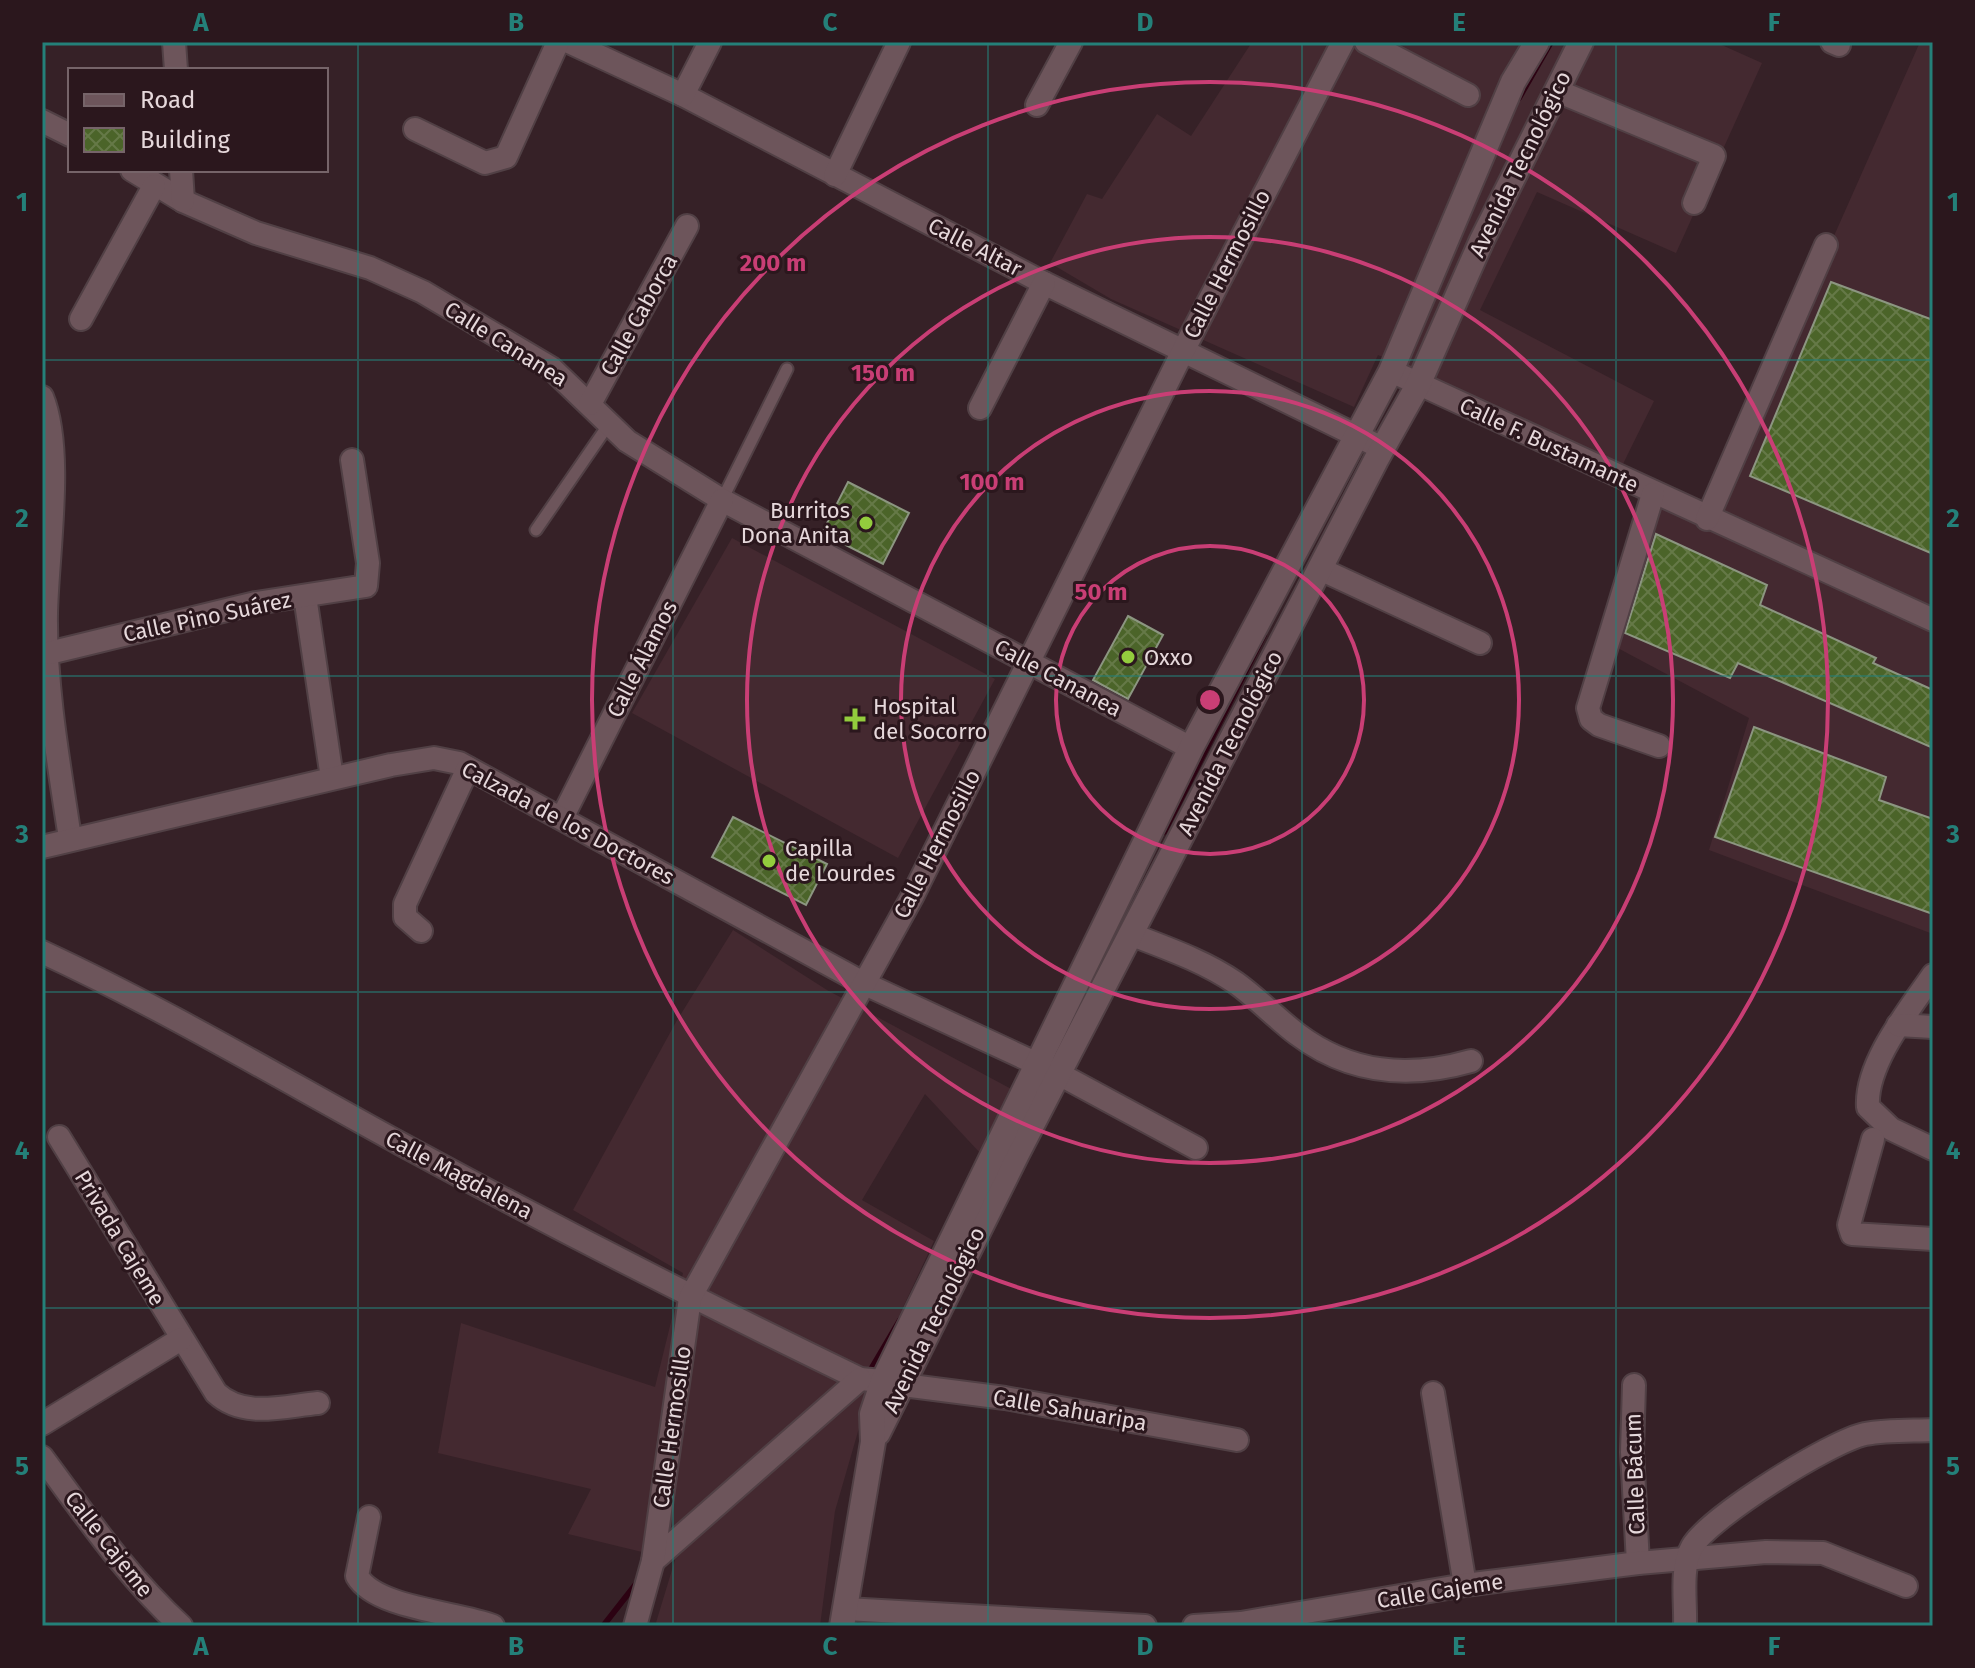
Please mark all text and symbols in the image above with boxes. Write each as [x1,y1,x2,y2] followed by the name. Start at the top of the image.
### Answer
[192,7,209,38] text: A
[508,7,524,38] text: B
[823,7,838,38] text: C
[1137,7,1154,38] text: D
[1452,7,1466,38] text: E
[1768,7,1781,38] text: F
[1463,67,1577,261] street label: Avenida Tecnológico
[68,68,328,172] legend
[140,86,195,114] text: Road
[140,126,230,154] text: Building
[1178,185,1276,343] street label: Calle Hermosillo
[16,187,28,218] text: 1
[1947,187,1959,218] text: 1
[924,212,1027,282] street label: Calle Altar
[740,249,806,277] text: 200 m
[595,250,683,380] street label: Calle Caborca
[439,295,573,393] street label: Calle Cananea
[851,359,915,387] text: 150 m
[1455,392,1643,498] street label: Calle F. Bustamante
[959,468,1025,496] text: 100 m
[741,497,850,549] place label: Burritos Dona Anita
[15,503,29,534] text: 2
[1946,503,1960,534] text: 2
[857,514,875,532] marker: Burritos Dona Anita
[1075,578,1127,606] text: 50 m
[121,586,293,648] street label: Calle Pino Suárez
[601,596,683,722] street label: Calle Álamos
[990,633,1126,723] street label: Calle Cananea
[1144,644,1193,671] place label: Oxxo
[1172,646,1288,840] street label: Avenida Tecnológico
[1119,648,1137,666] marker: Oxxo
[1196,686,1224,714] centre of rings
[873,693,987,745] place label: Hospital del Socorro
[844,708,866,730] marker: Hospital del Socorro
[457,755,679,891] street label: Calzada de los Doctores
[888,765,986,923] street label: Calle Hermosillo
[14,819,29,850] text: 3
[1945,819,1960,850] text: 3
[785,835,895,887] place label: Capilla de Lourdes
[760,852,778,870] marker: Capilla de Lourdes
[381,1125,537,1225] street label: Calle Magdalena
[15,1135,30,1166] text: 4
[1946,1135,1961,1166] text: 4
[69,1165,171,1311] street label: Privada Cajeme
[877,1223,991,1417] street label: Avenida Tecnológico
[647,1344,697,1510] street label: Calle Hermosillo
[991,1383,1149,1437] street label: Calle Sahuaripa
[1619,1413,1651,1535] street label: Calle Bácum
[15,1451,29,1482] text: 5
[1946,1451,1960,1482] text: 5
[59,1486,159,1602] street label: Calle Cajeme
[1375,1568,1505,1614] street label: Calle Cajeme
[192,1631,209,1662] text: A
[508,1631,524,1662] text: B
[823,1631,838,1662] text: C
[1137,1631,1154,1662] text: D
[1452,1631,1466,1662] text: E
[1768,1631,1781,1662] text: F

